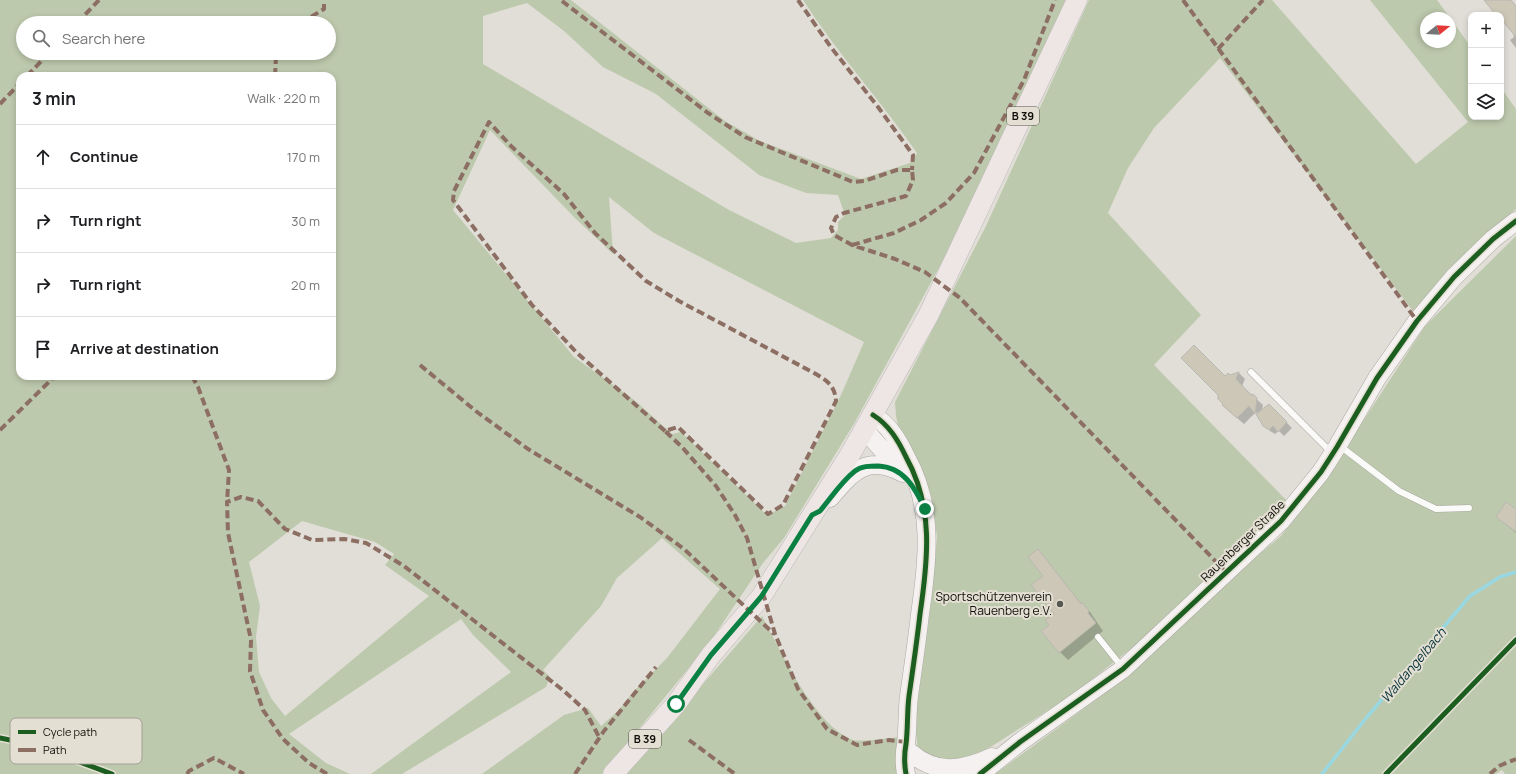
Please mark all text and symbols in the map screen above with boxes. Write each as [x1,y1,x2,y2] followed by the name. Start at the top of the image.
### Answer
[1420,12,1456,48] north arrow
[1468,12,1504,120] map controls
[1468,12,1504,48] button: +
[16,16,336,60] search box
[30,27,52,49] icon: search
[62,28,145,49] text: Search here
[1468,48,1504,84] button: −
[1468,84,1504,120] button: layers
[32,87,76,110] text: 3 min
[247,89,320,107] text: Walk · 220 m
[1007,107,1039,125] road number: B 39
[32,146,54,168] icon: ahead
[70,146,138,167] text: Continue
[287,148,320,166] text: 170 m
[32,210,54,232] icon: right
[70,210,141,231] text: Turn right
[291,212,320,230] text: 30 m
[32,274,54,296] icon: right
[70,274,141,295] text: Turn right
[291,276,320,294] text: 20 m
[32,338,54,360] icon: arrive
[70,338,219,359] text: Arrive at destination
[1197,496,1289,585] street label: Rauenberger Straße
[916,500,934,518] route end
[935,588,1052,619] place label: Sportschützenverein Rauenberg e.V.
[1055,599,1065,609] marker: Sportschützenverein Rauenberg e.V.
[1376,623,1450,706] water label: Waldangelbach
[667,695,685,713] route start
[10,718,142,764] legend
[43,724,97,739] text: Cycle path
[629,730,661,748] road number: B 39
[43,742,66,757] text: Path

